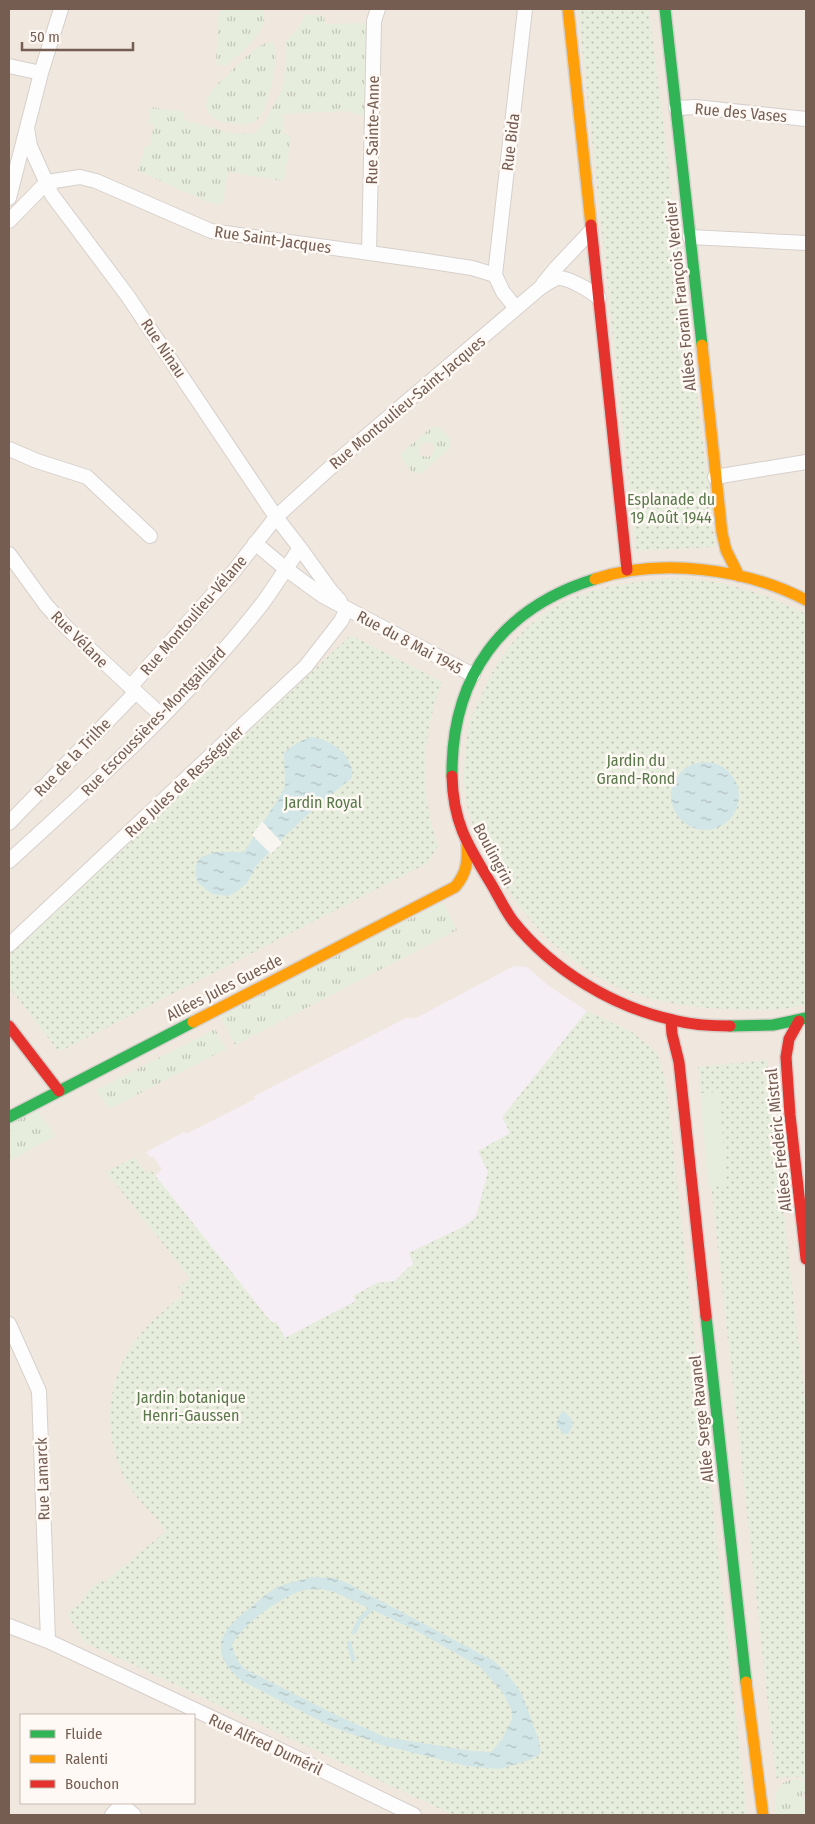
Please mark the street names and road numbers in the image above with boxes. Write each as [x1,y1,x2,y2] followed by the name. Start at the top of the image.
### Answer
[362,75,383,185] street label: Rue Sainte-Anne
[694,99,788,126] street label: Rue des Vases
[498,112,523,172] street label: Rue Bida
[661,199,700,392] street label: Allées Forain François Verdier
[213,222,333,257] street label: Rue Saint-Jacques
[137,315,190,381] street label: Rue Ninau
[326,332,489,473] street label: Rue Montoulieu-Saint-Jacques
[136,551,251,679] street label: Rue Montoulieu-Vélane
[47,607,112,672] street label: Rue Vélane
[354,607,466,678] street label: Rue du 8 Mai 1945
[77,643,230,800] street label: Rue Escoussières-Montgaillard
[30,714,115,801] street label: Rue de la Trilhe
[121,721,248,841] street label: Rue Jules de Rességuier
[469,820,518,889] street label: Boulingrin
[163,950,285,1025] street label: Allées Jules Guesde
[762,1067,795,1212] street label: Allées Frédéric Mistral
[685,1354,718,1484] street label: Allée Serge Ravanel
[32,1437,53,1521] street label: Rue Lamarck
[206,1710,326,1779] street label: Rue Alfred Duméril

